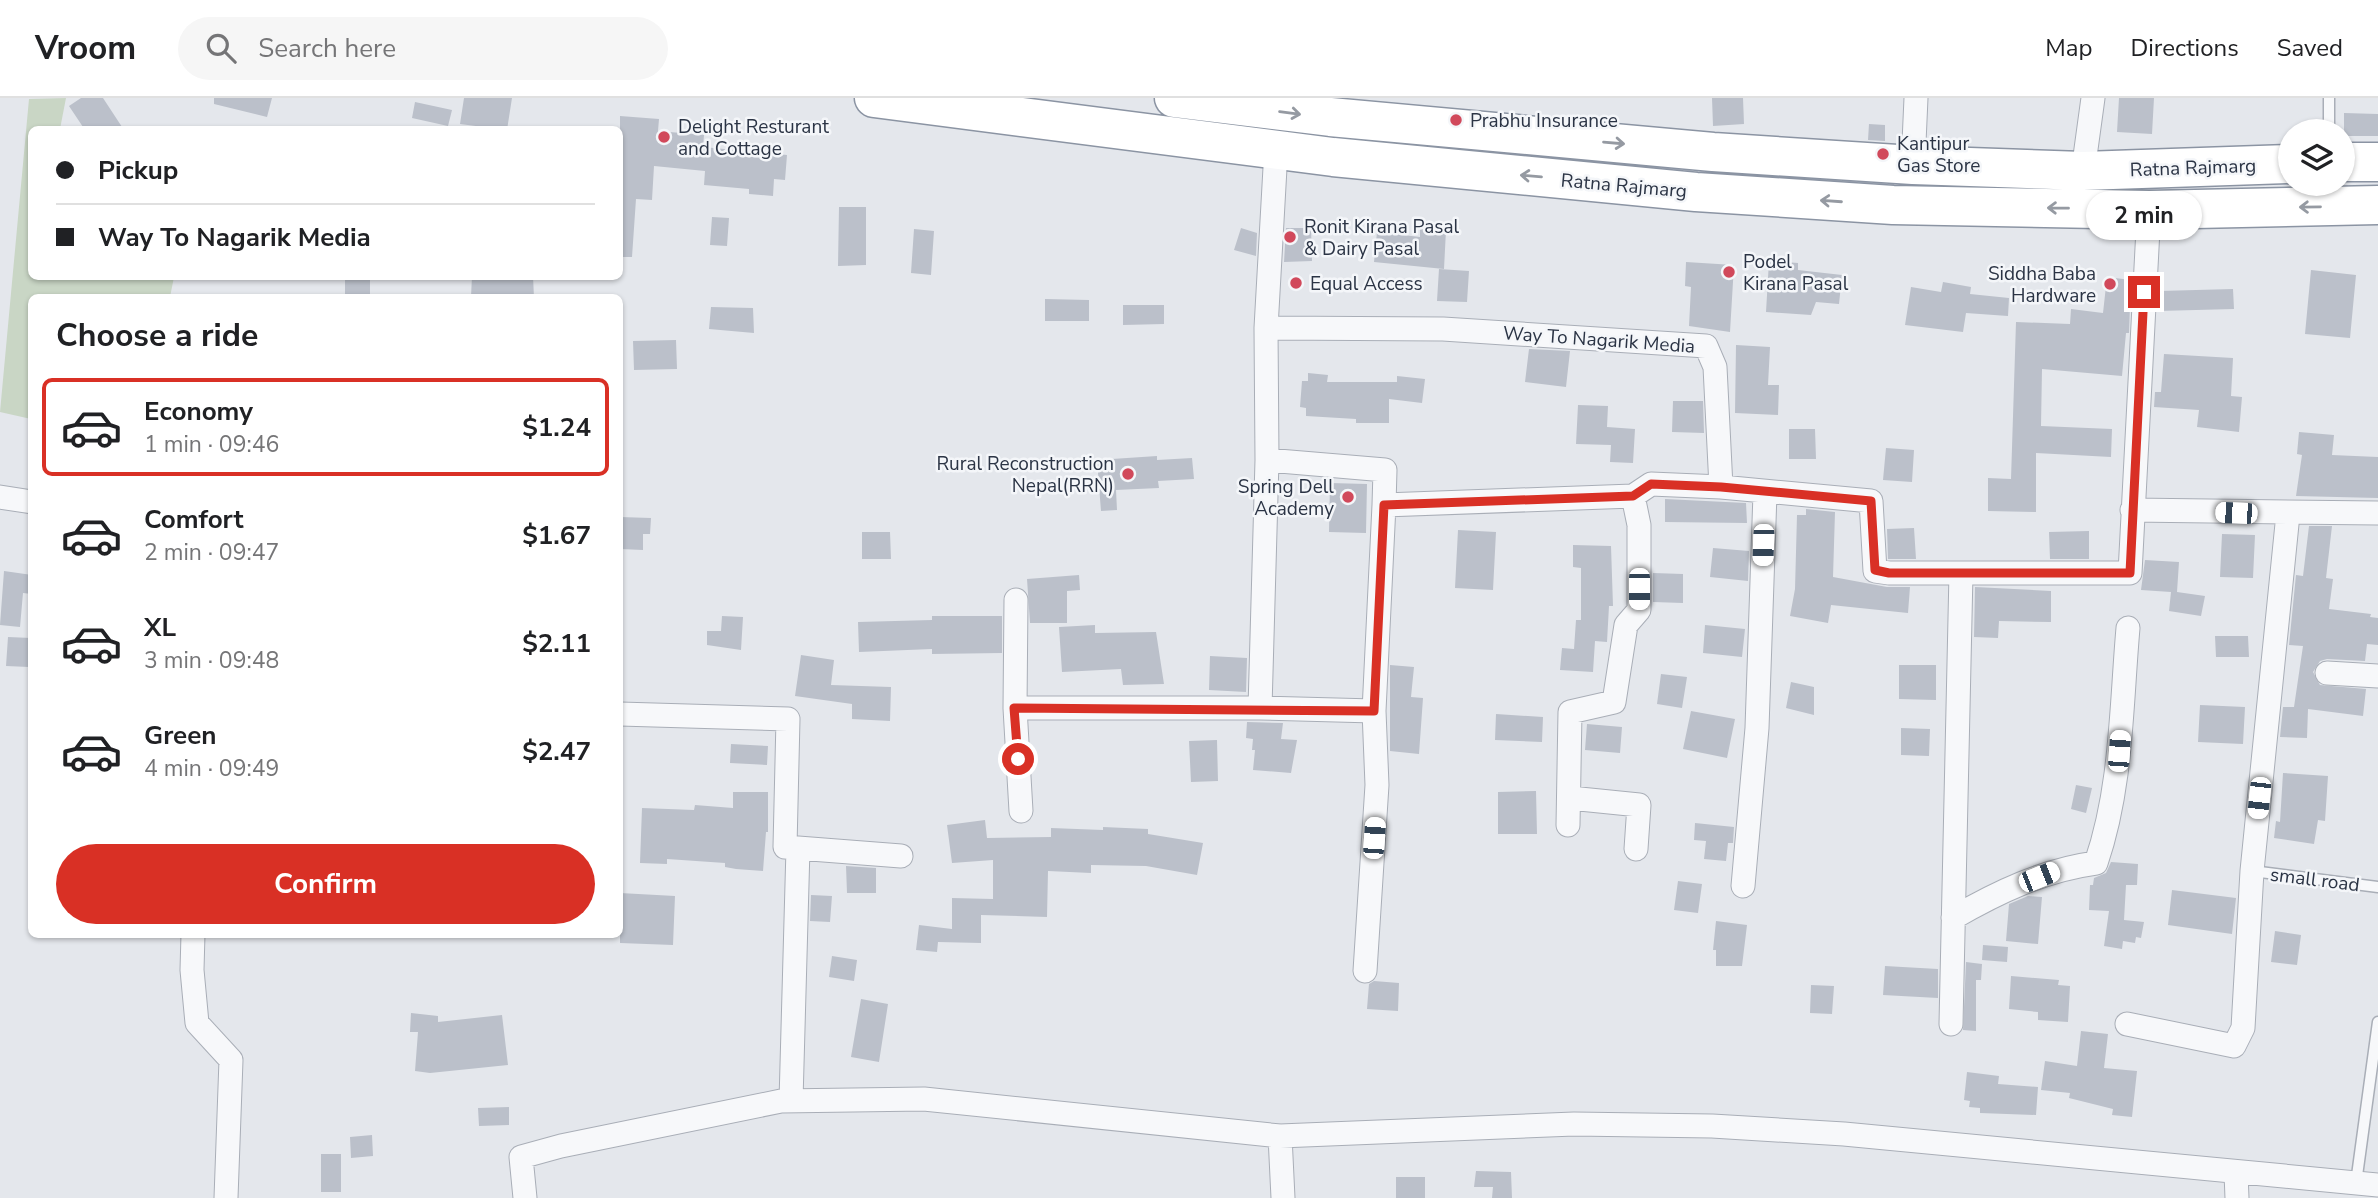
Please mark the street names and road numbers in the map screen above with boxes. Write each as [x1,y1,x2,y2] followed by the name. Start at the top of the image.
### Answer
[2129,153,2257,183] street label: Ratna Rajmarg
[1560,168,1688,204] street label: Ratna Rajmarg
[1502,320,1696,360] street label: Way To Nagarik Media
[2269,862,2361,898] street label: small road

